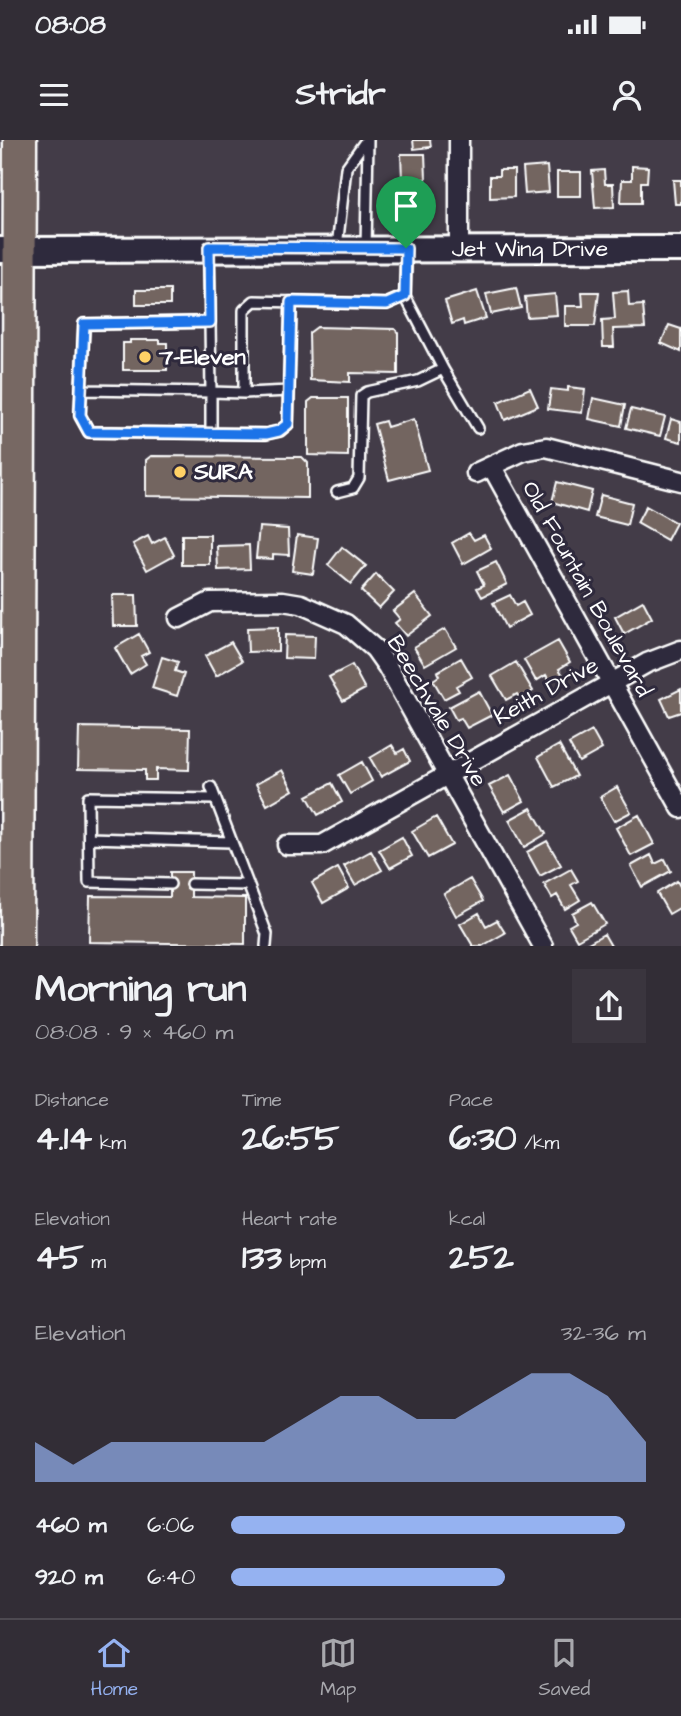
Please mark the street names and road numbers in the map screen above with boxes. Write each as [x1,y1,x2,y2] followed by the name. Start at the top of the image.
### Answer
[452,233,608,266] street label: Jet Wing Drive
[514,475,660,703] street label: Old Fountain Boulevard
[379,629,495,793] street label: Beechvale Drive
[488,649,604,733] street label: Keith Drive

